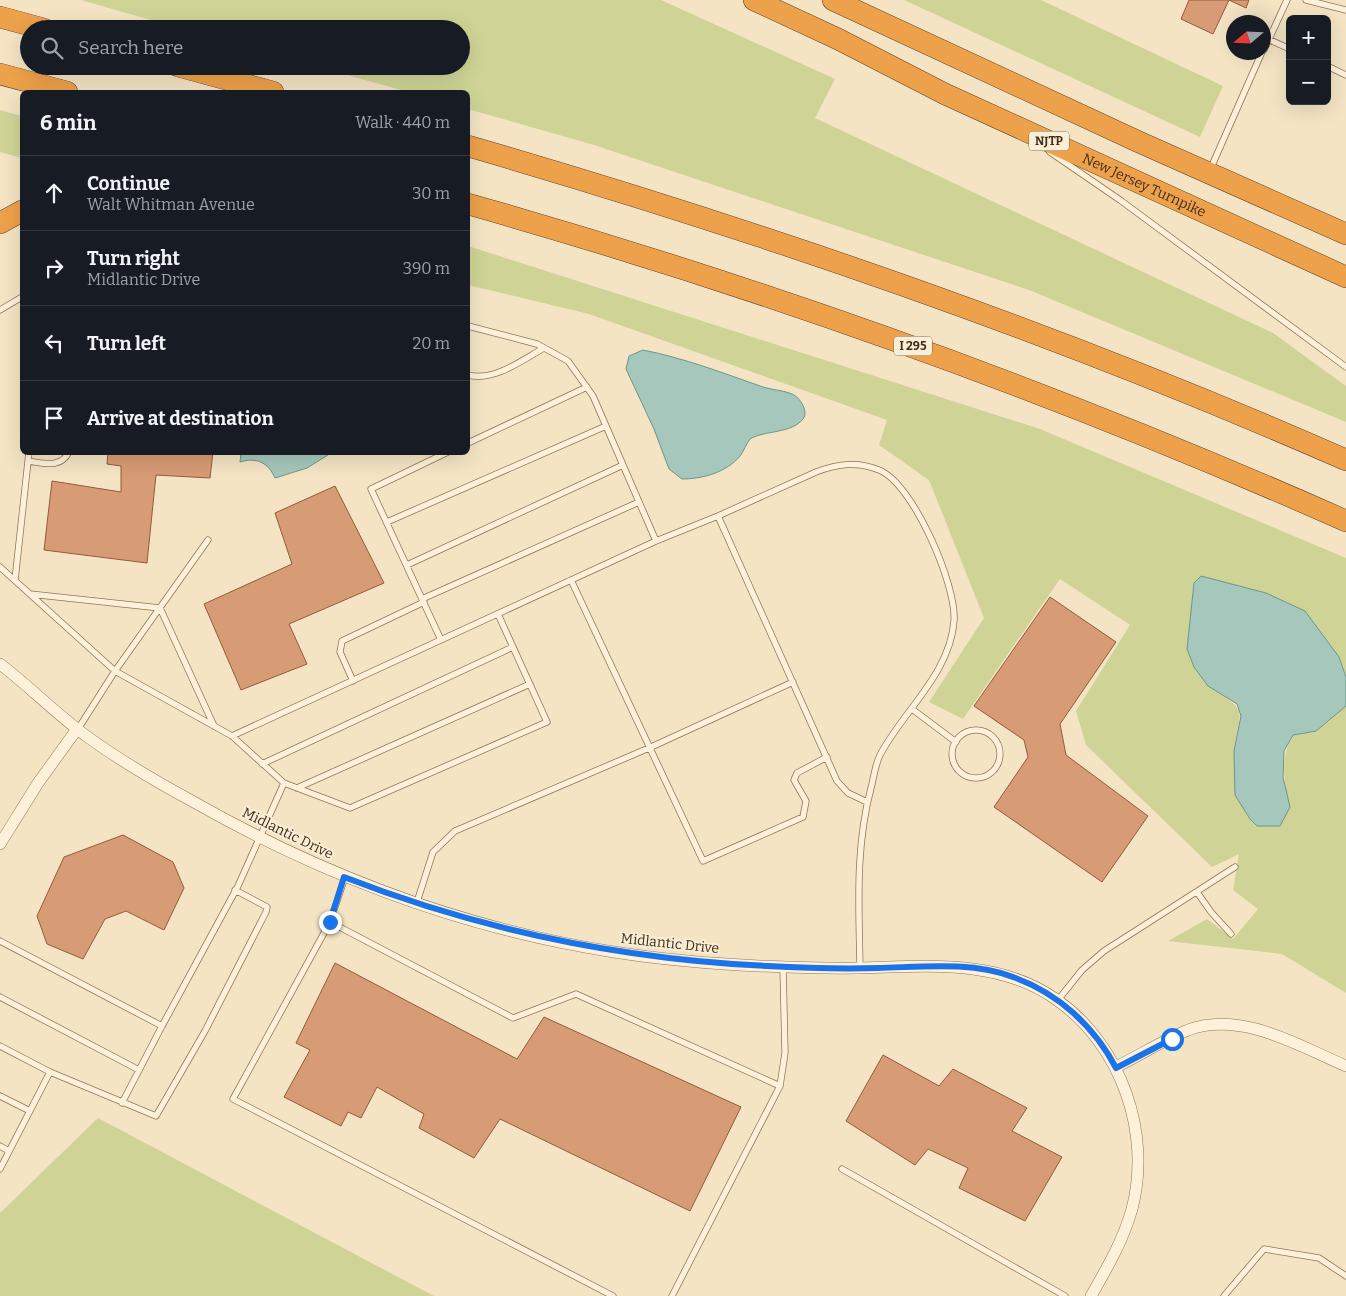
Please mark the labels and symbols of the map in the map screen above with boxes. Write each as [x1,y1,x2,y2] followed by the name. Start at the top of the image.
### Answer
[1226,15,1271,60] north arrow
[1029,132,1069,150] road number: NJTP
[1080,150,1209,221] street label: New Jersey Turnpike
[894,336,932,356] road number: I 295
[240,804,336,863] street label: Midlantic Drive
[319,911,342,934] route end
[620,930,720,957] street label: Midlantic Drive
[1161,1028,1184,1051] route start

